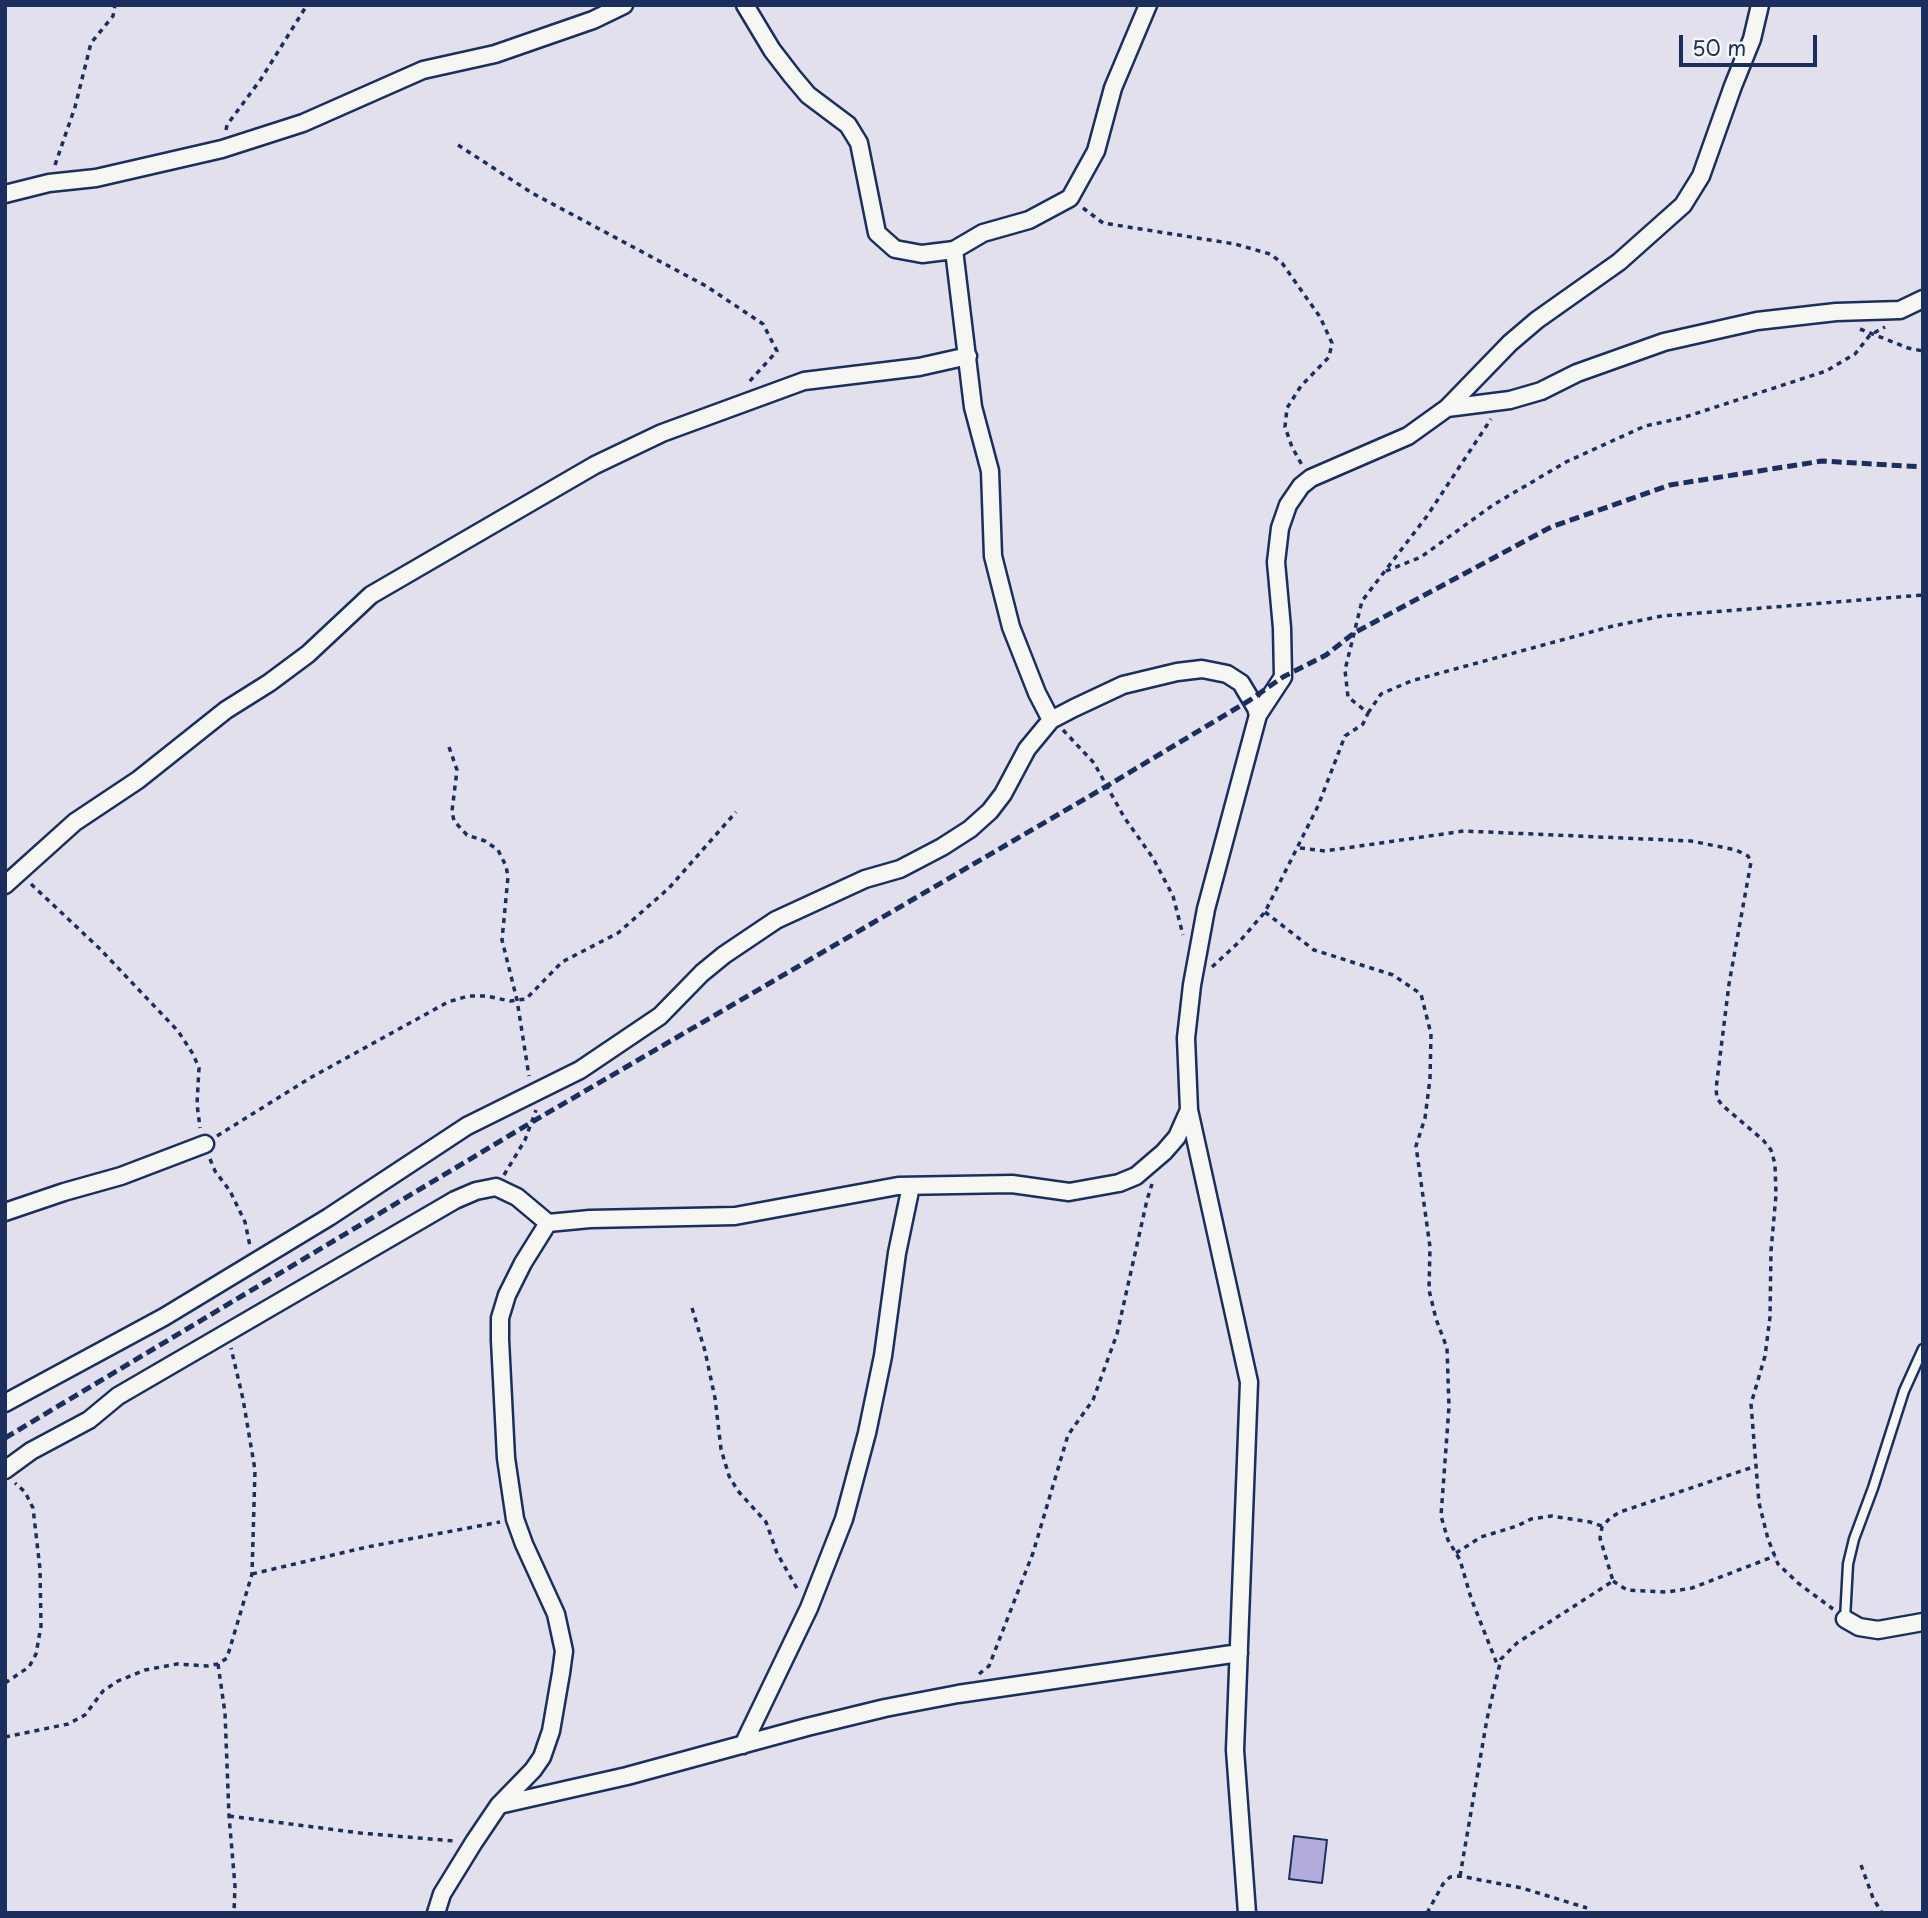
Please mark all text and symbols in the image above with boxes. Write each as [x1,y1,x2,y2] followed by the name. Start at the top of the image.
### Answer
[1683,21,1821,65] scale bar
[1692,31,1746,63] text: 50 m

